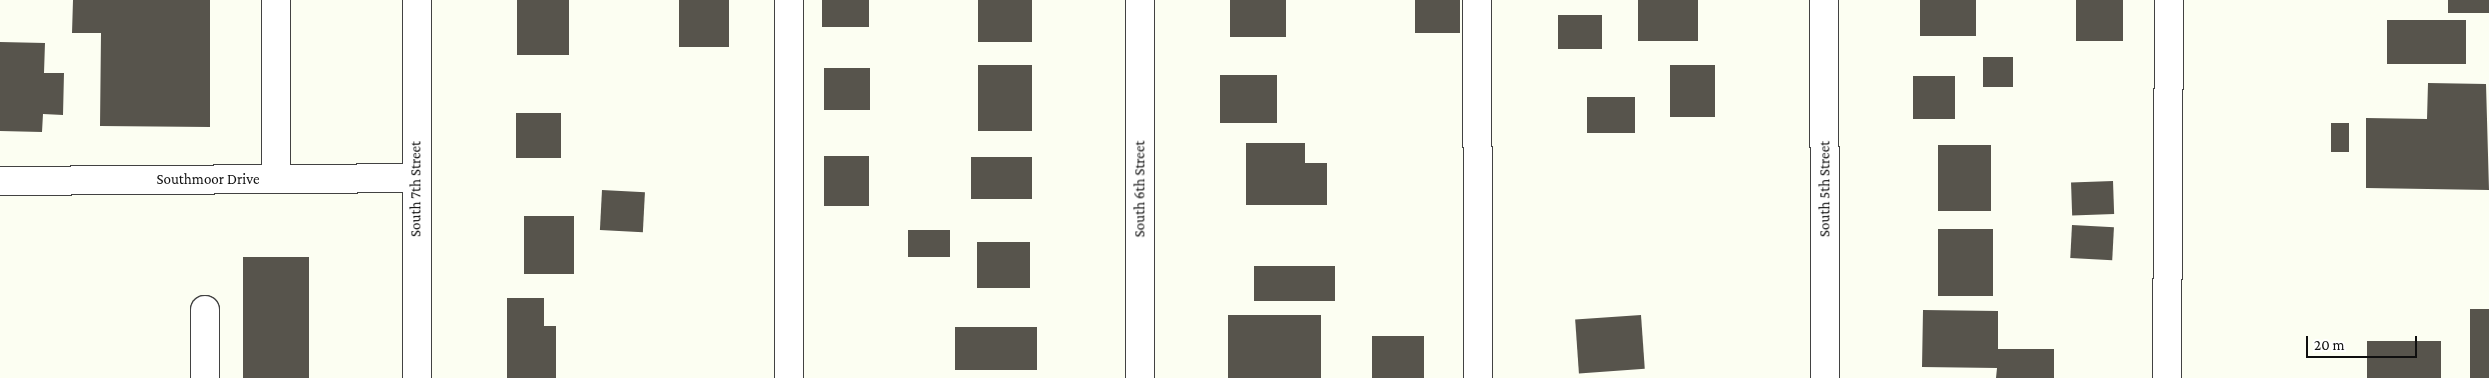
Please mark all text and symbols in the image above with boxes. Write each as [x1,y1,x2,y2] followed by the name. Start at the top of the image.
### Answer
[407,141,425,237] street label: South 7th Street
[1131,141,1149,237] street label: South 6th Street
[1816,141,1834,237] street label: South 5th Street
[156,171,260,189] street label: Southmoor Drive
[2309,326,2420,358] scale bar
[2314,337,2345,353] text: 20 m

